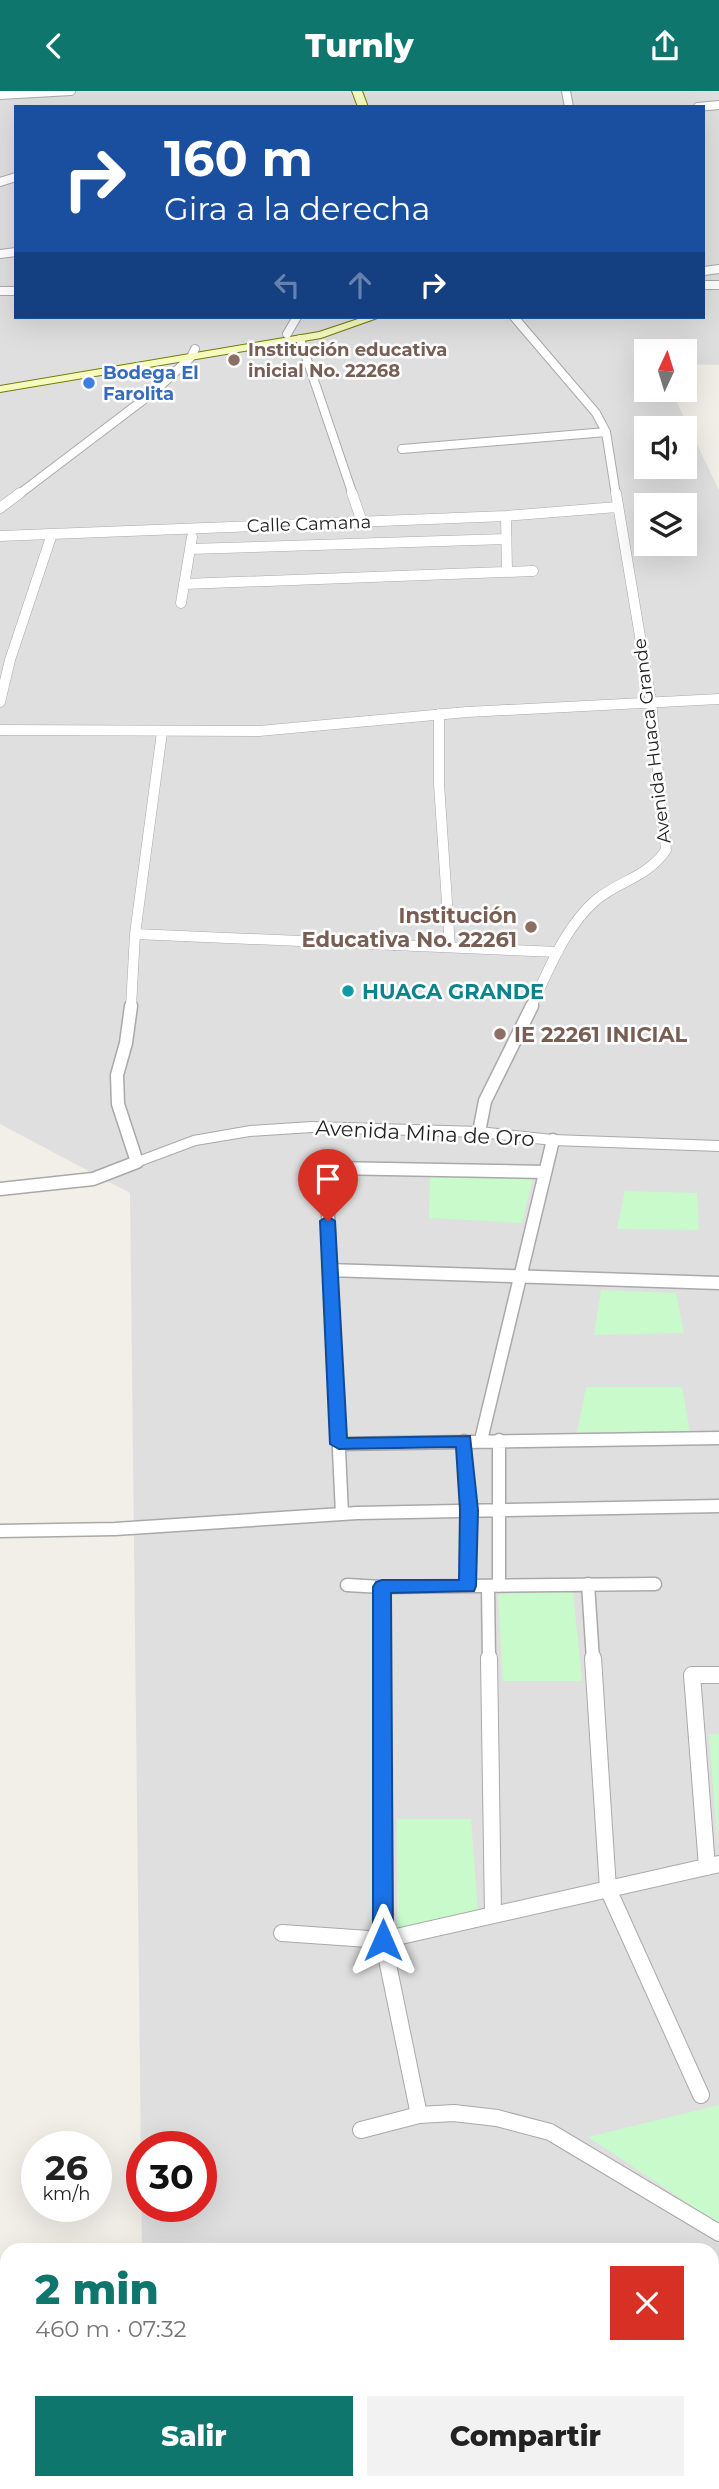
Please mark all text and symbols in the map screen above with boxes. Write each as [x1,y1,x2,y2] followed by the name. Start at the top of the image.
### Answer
[305,26,414,65] text: Turnly
[35,27,73,65] icon: back
[646,27,684,65] icon: share
[164,129,313,188] text: 160 m
[49,133,140,224] icon: right
[164,189,430,228] text: Gira a la derecha
[268,266,306,304] icon: left
[341,266,379,304] icon: ahead
[414,266,452,304] icon: right
[248,339,447,382] place label: Institución educativa inicial No. 22268
[634,339,696,403] north arrow
[634,339,697,556] map controls
[226,352,242,368] marker: Institución educativa inicial No. 22268
[103,362,199,405] place label: Bodega El Farolita
[81,375,97,391] marker: Bodega El Farolita
[634,416,697,479] button: sound
[634,493,697,556] button: layers
[247,511,371,537] street label: Calle Camana
[628,637,675,845] street label: Avenida Huaca Grande
[301,903,517,952] place label: Institución Educativa No. 22261
[523,919,539,935] marker: Institución Educativa No. 22261
[362,979,544,1004] place label: HUACA GRANDE
[340,983,356,999] marker: HUACA GRANDE
[514,1022,688,1047] place label: IE 22261 INICIAL
[492,1026,508,1042] marker: IE 22261 INICIAL
[315,1115,535,1151] street label: Avenida Mina de Oro
[298,1149,358,1221] pin
[309,1160,347,1198] icon: arrive
[346,1903,420,1977] position arrow
[126,2131,217,2222] speed limit sign: 30
[45,2146,88,2189] text: 26
[42,2183,91,2205] text: km/h
[35,2263,159,2315] text: 2 min
[610,2266,684,2340] button: close
[35,2315,187,2343] text: 460 m · 07:32
[35,2396,353,2476] button: Salir
[367,2396,684,2476] button: Compartir

